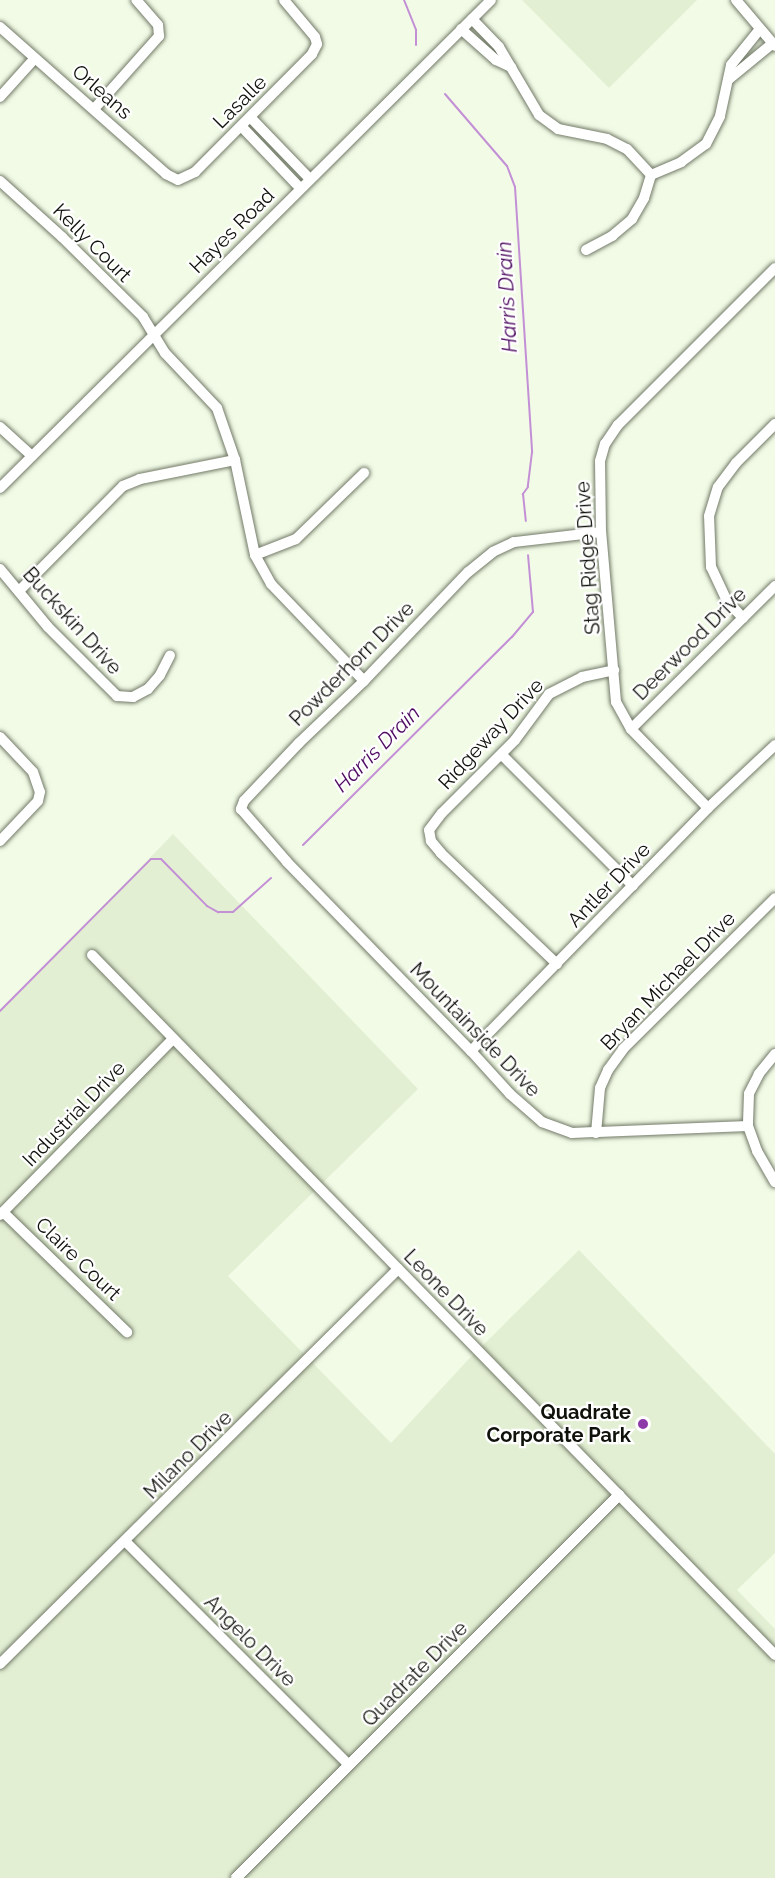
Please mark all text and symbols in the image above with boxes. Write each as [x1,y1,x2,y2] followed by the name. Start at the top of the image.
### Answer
[67,60,137,124] street label: Orleans
[208,70,272,134] street label: Lasalle
[185,184,279,278] street label: Hayes Road
[48,199,136,287] street label: Kelly Court
[492,241,522,353] water label: Harris Drain
[571,480,605,636] street label: Stag Ridge Drive
[18,562,126,680] street label: Buckskin Drive
[629,583,751,705] street label: Deerwood Drive
[285,597,419,731] street label: Powderhorn Drive
[433,673,549,795] street label: Ridgeway Drive
[329,701,425,797] water label: Harris Drain
[563,838,655,932] street label: Antler Drive
[595,906,741,1056] street label: Bryan Michael Drive
[405,958,545,1102] street label: Mountainside Drive
[17,1056,131,1172] street label: Industrial Drive
[30,1212,126,1306] street label: Claire Court
[399,1245,493,1341] street label: Leone Drive
[487,1400,631,1447] place label: Quadrate Corporate Park
[139,1406,237,1504] street label: Milano Drive
[636,1417,650,1431] marker: Quadrate Corporate Park
[199,1590,301,1692] street label: Angelo Drive
[357,1616,473,1732] street label: Quadrate Drive

